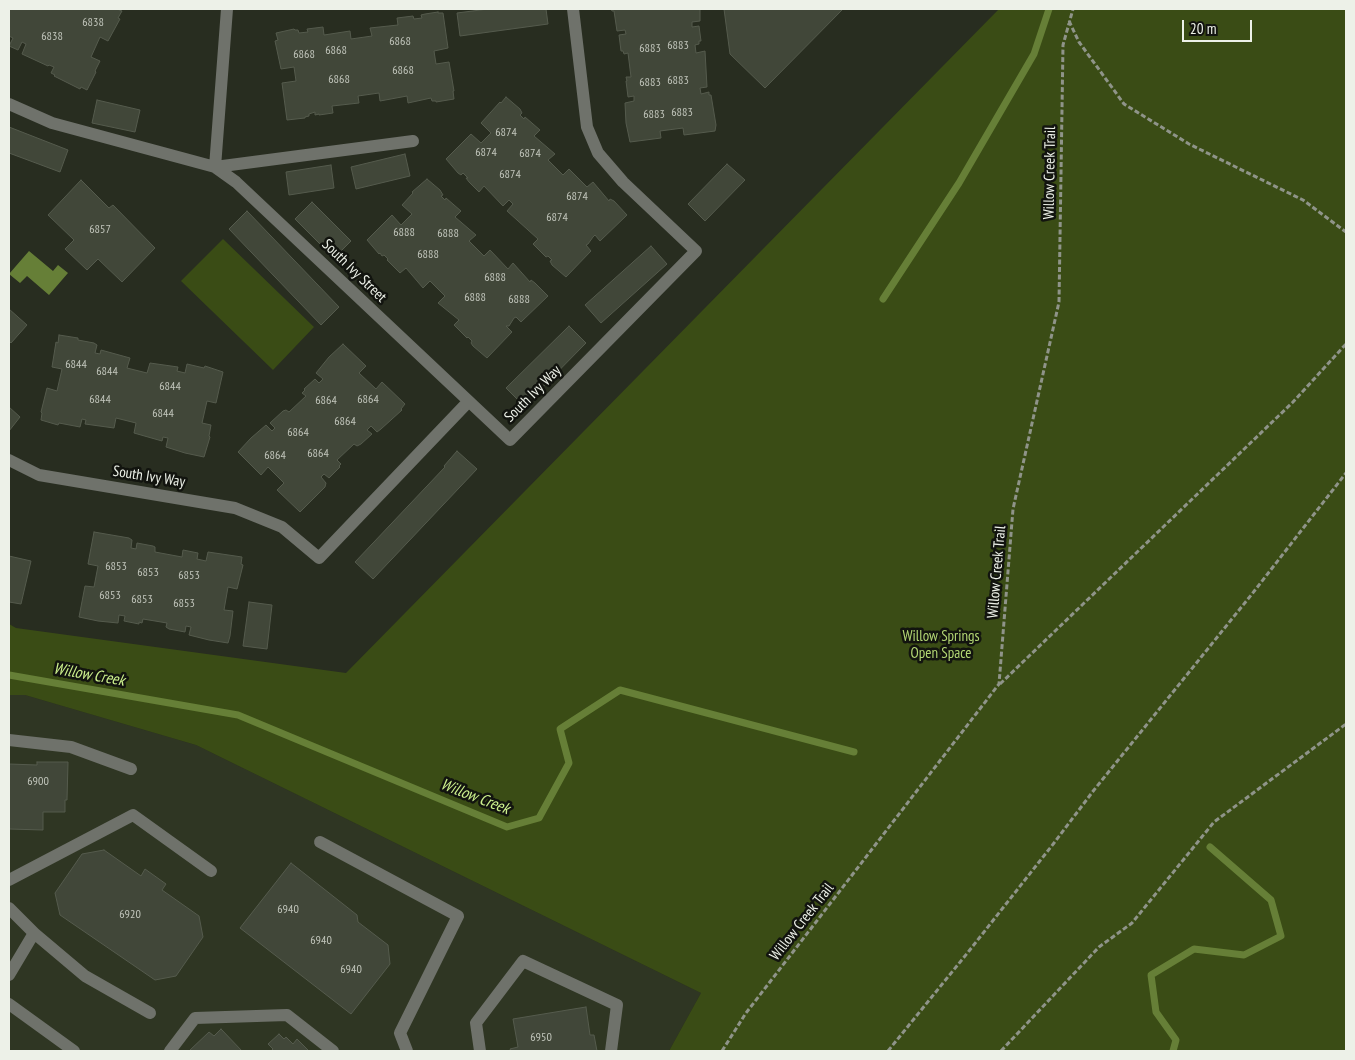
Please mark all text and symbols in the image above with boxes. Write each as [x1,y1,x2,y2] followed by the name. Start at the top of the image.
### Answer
[1185,10,1255,42] scale bar
[82,16,104,30] house number: 6838
[1190,19,1216,38] text: 20 m
[41,30,63,44] house number: 6838
[389,35,411,49] house number: 6868
[667,39,689,53] house number: 6883
[639,42,661,56] house number: 6883
[325,44,347,58] house number: 6868
[293,48,315,62] house number: 6868
[392,64,414,78] house number: 6868
[328,73,350,87] house number: 6868
[667,74,689,88] house number: 6883
[639,76,661,90] house number: 6883
[671,106,693,120] house number: 6883
[643,108,665,122] house number: 6883
[495,126,517,140] house number: 6874
[1040,126,1060,220] street label: Willow Creek Trail
[475,146,497,160] house number: 6874
[519,147,541,161] house number: 6874
[499,168,521,182] house number: 6874
[566,190,588,204] house number: 6874
[546,211,568,225] house number: 6874
[89,223,111,237] house number: 6857
[393,226,415,240] house number: 6888
[437,227,459,241] house number: 6888
[318,236,390,306] street label: South Ivy Street
[417,248,439,262] house number: 6888
[484,271,506,285] house number: 6888
[464,291,486,305] house number: 6888
[508,293,530,307] house number: 6888
[65,358,87,372] house number: 6844
[501,362,565,426] street label: South Ivy Way
[96,365,118,379] house number: 6844
[159,380,181,394] house number: 6844
[89,393,111,407] house number: 6844
[357,393,379,407] house number: 6864
[315,394,337,408] house number: 6864
[152,407,174,421] house number: 6844
[334,415,356,429] house number: 6864
[287,426,309,440] house number: 6864
[307,447,329,461] house number: 6864
[264,449,286,463] house number: 6864
[112,462,186,492] street label: South Ivy Way
[984,525,1010,619] street label: Willow Creek Trail
[105,560,127,574] house number: 6853
[137,566,159,580] house number: 6853
[178,569,200,583] house number: 6853
[99,589,121,603] house number: 6853
[131,593,153,607] house number: 6853
[173,597,195,611] house number: 6853
[902,628,980,663] park label: Willow Springs Open Space
[52,659,126,691] water label: Willow Creek
[27,775,49,789] house number: 6900
[438,775,512,819] water label: Willow Creek
[766,880,838,964] street label: Willow Creek Trail
[277,903,299,917] house number: 6940
[119,908,141,922] house number: 6920
[310,934,332,948] house number: 6940
[340,963,362,977] house number: 6940
[530,1031,552,1045] house number: 6950

